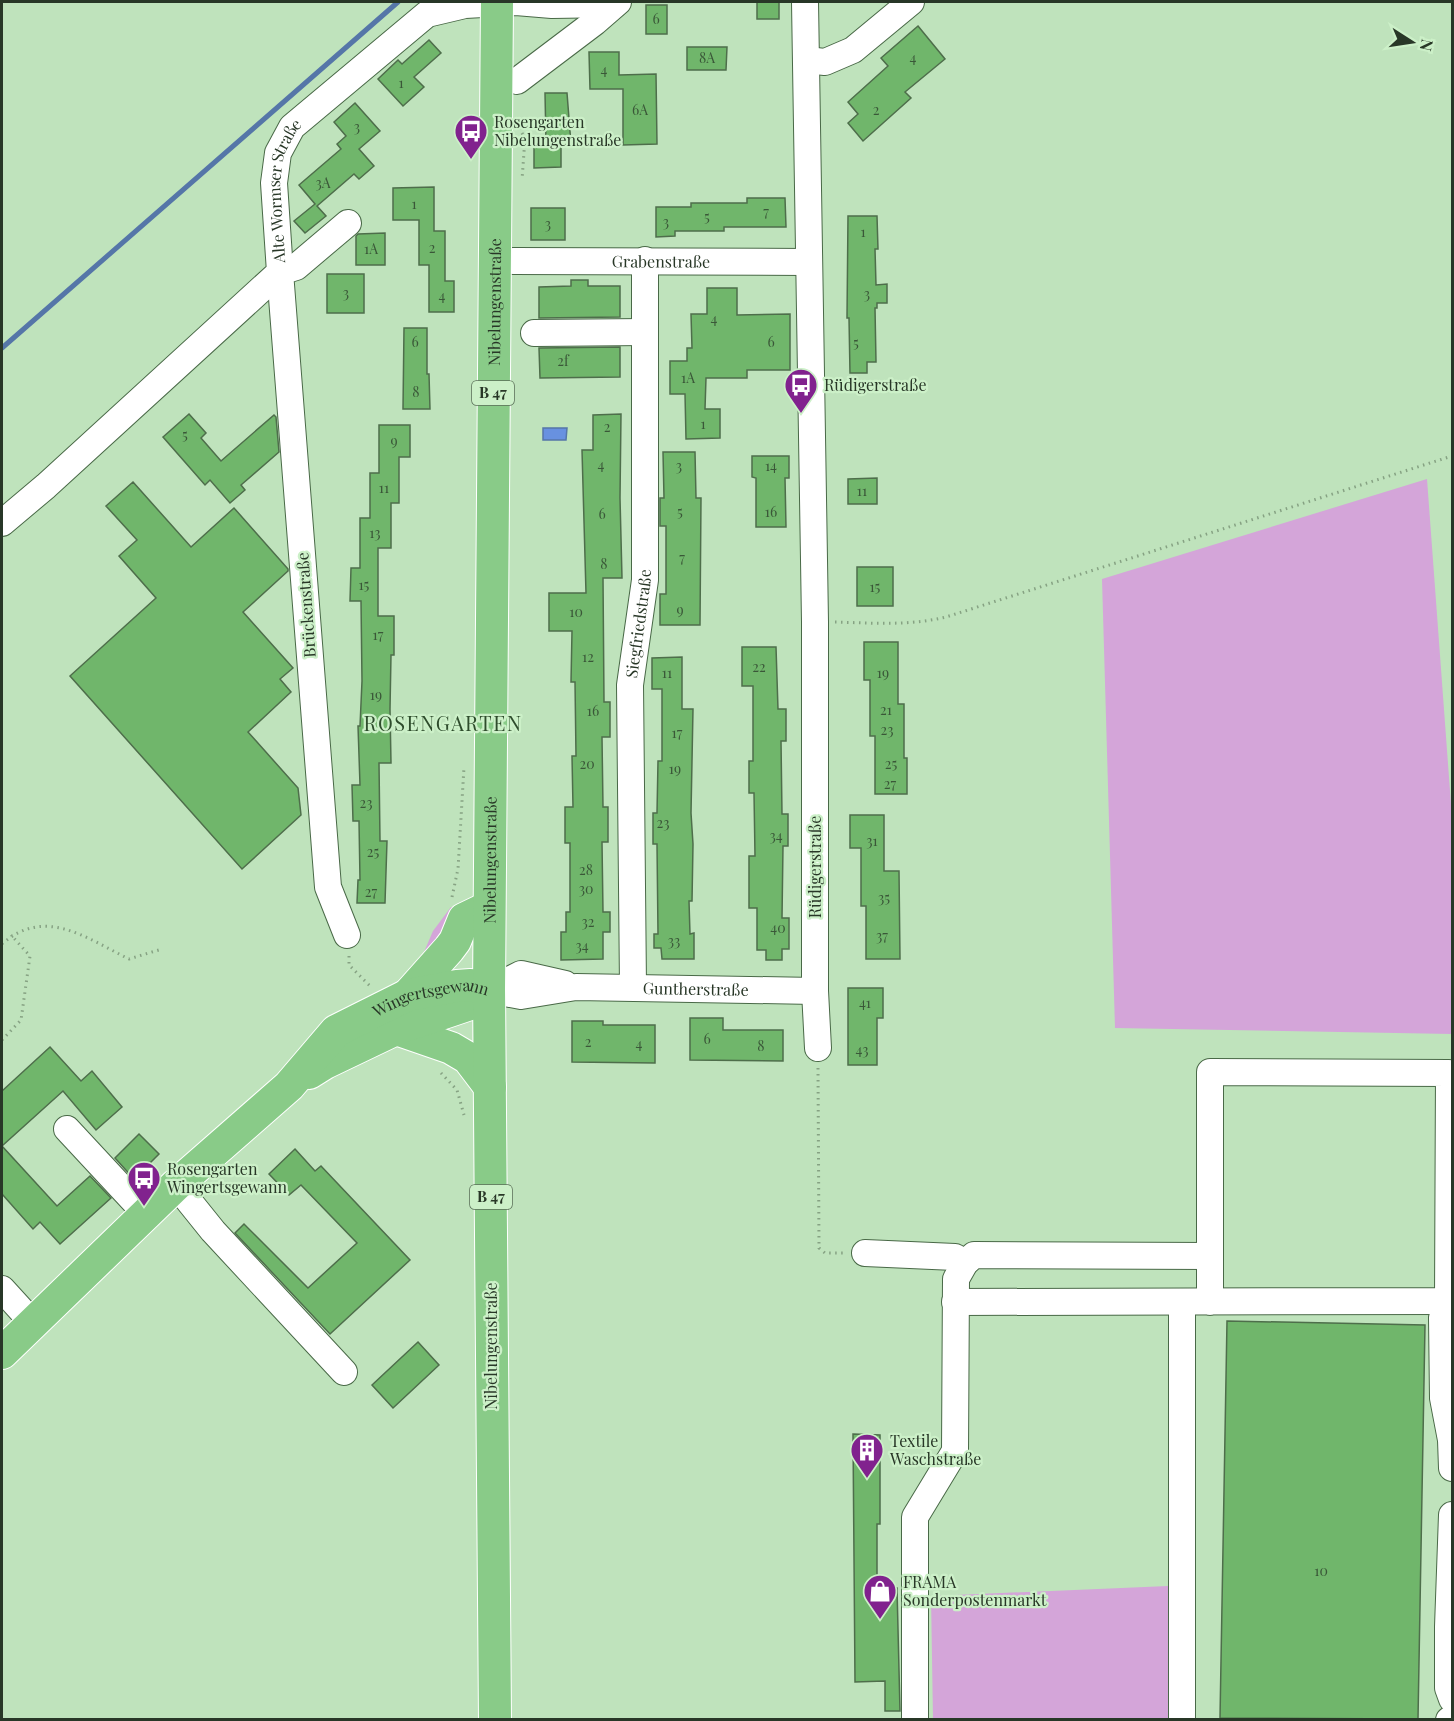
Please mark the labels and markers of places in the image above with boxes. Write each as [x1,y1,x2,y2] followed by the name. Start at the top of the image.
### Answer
[494,111,621,150] place label: Rosengarten Nibelungenstraße
[453,113,489,160] bus stop icon: Rosengarten Nibelungenstraße
[783,367,819,414] bus stop icon: Rüdigerstraße
[824,374,927,395] place label: Rüdigerstraße
[166,1158,288,1197] place label: Rosengarten Wingertsgewann
[126,1160,162,1207] bus stop icon: Rosengarten Wingertsgewann
[889,1430,981,1469] place label: Textile Waschstraße
[849,1432,885,1479] building icon: Textile Waschstraße
[903,1571,1047,1610] place label: FRAMA Sonderpostenmarkt
[862,1573,898,1620] shop icon: FRAMA Sonderpostenmarkt

